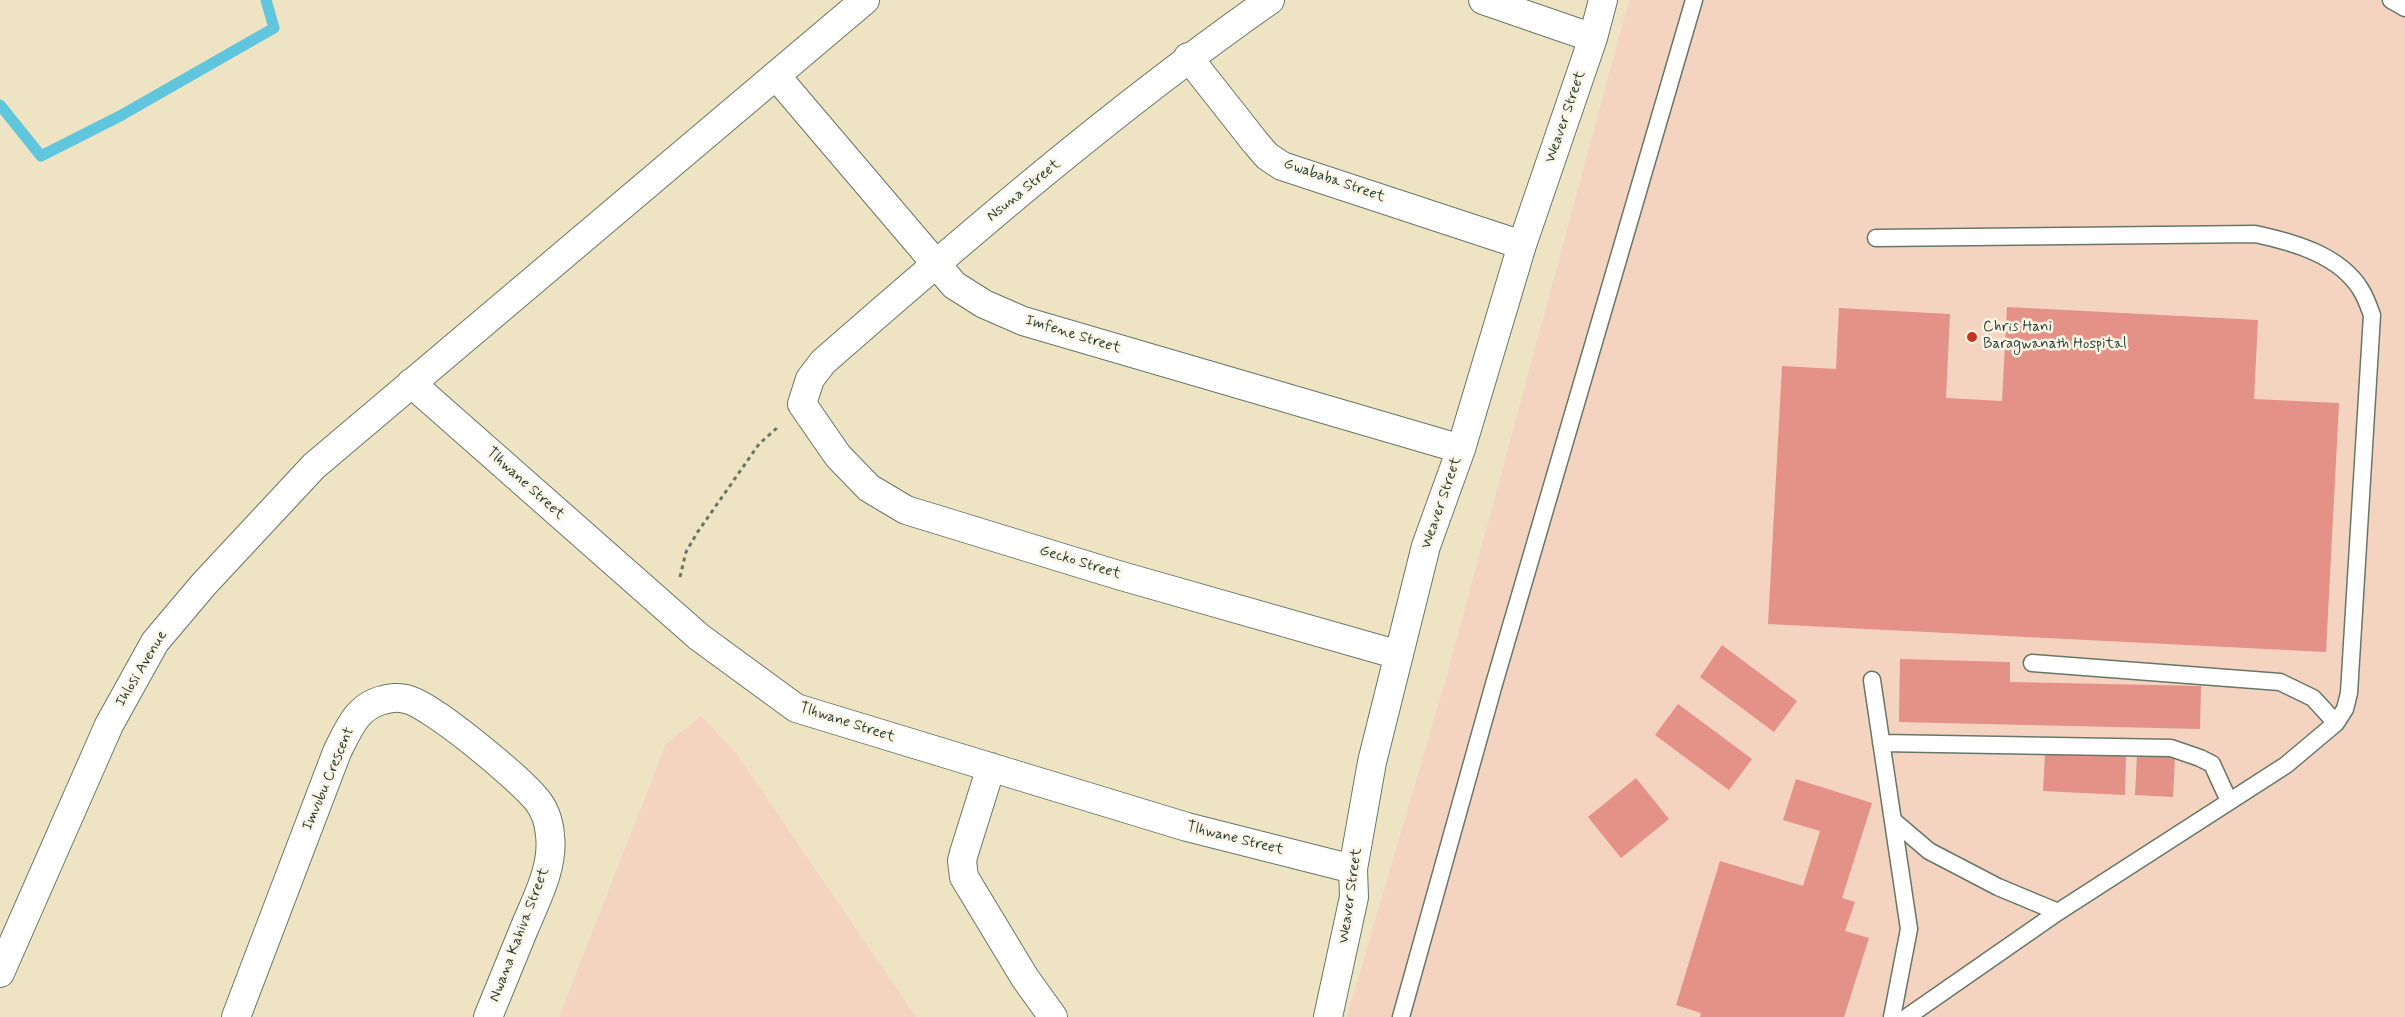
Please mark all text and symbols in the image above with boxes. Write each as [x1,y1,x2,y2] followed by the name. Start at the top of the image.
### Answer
[1542,69,1590,165] street label: Weaver Street
[1281,155,1387,207] street label: Gwababa Street
[984,156,1064,226] street label: Nsuna Street
[1023,312,1123,358] street label: Imfene Street
[1983,319,2127,354] place label: Chris Hani Baragwanath Hospital
[1965,330,1979,344] marker: Chris Hani Baragwanath Hospital
[482,444,568,524] street label: Tlhwane Street
[1418,455,1466,551] street label: Weaver Street
[1037,542,1123,584] street label: Gecko Street
[112,628,172,710] street label: Ihlosi Avenue
[797,699,897,747] street label: Tlhwane Street
[299,725,359,833] street label: Imvubu Crescent
[1185,818,1285,860] street label: Tlhwane Street
[1335,847,1367,945] street label: Weaver Street
[486,865,554,1005] street label: Nwana Kahiva Street

